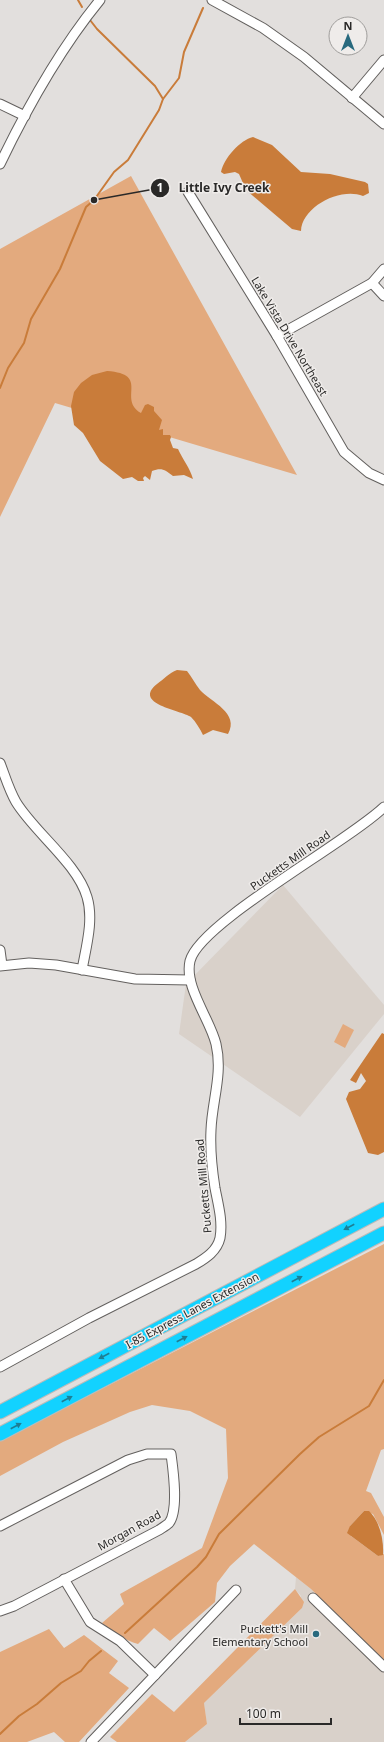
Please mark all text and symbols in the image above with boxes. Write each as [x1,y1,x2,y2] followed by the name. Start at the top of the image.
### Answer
[328,16,368,56] north arrow
[344,18,352,33] text: N
[150,176,277,200] callout: Little Ivy Creek
[157,179,163,196] text: 1
[179,179,270,196] text: Little Ivy Creek
[248,274,332,398] street label: Lake Vista Drive Northeast
[247,827,333,893] street label: Pucketts Mill Road
[191,1138,215,1234] street label: Pucketts Mill Road
[344,1224,355,1231] one-way arrow
[123,1268,261,1352] street label: I-85 Express Lanes Extension
[291,1276,303,1282] one-way arrow
[176,1336,188,1342] one-way arrow
[98,1353,110,1360] one-way arrow
[61,1396,72,1403] one-way arrow
[10,1423,22,1429] one-way arrow
[95,1506,163,1554] street label: Morgan Road
[212,1621,308,1649] place label: Puckett's Mill Elementary School
[311,1629,321,1639] marker: Puckett's Mill Elementary School
[240,1700,331,1726] scale bar
[246,1705,281,1722] text: 100 m

